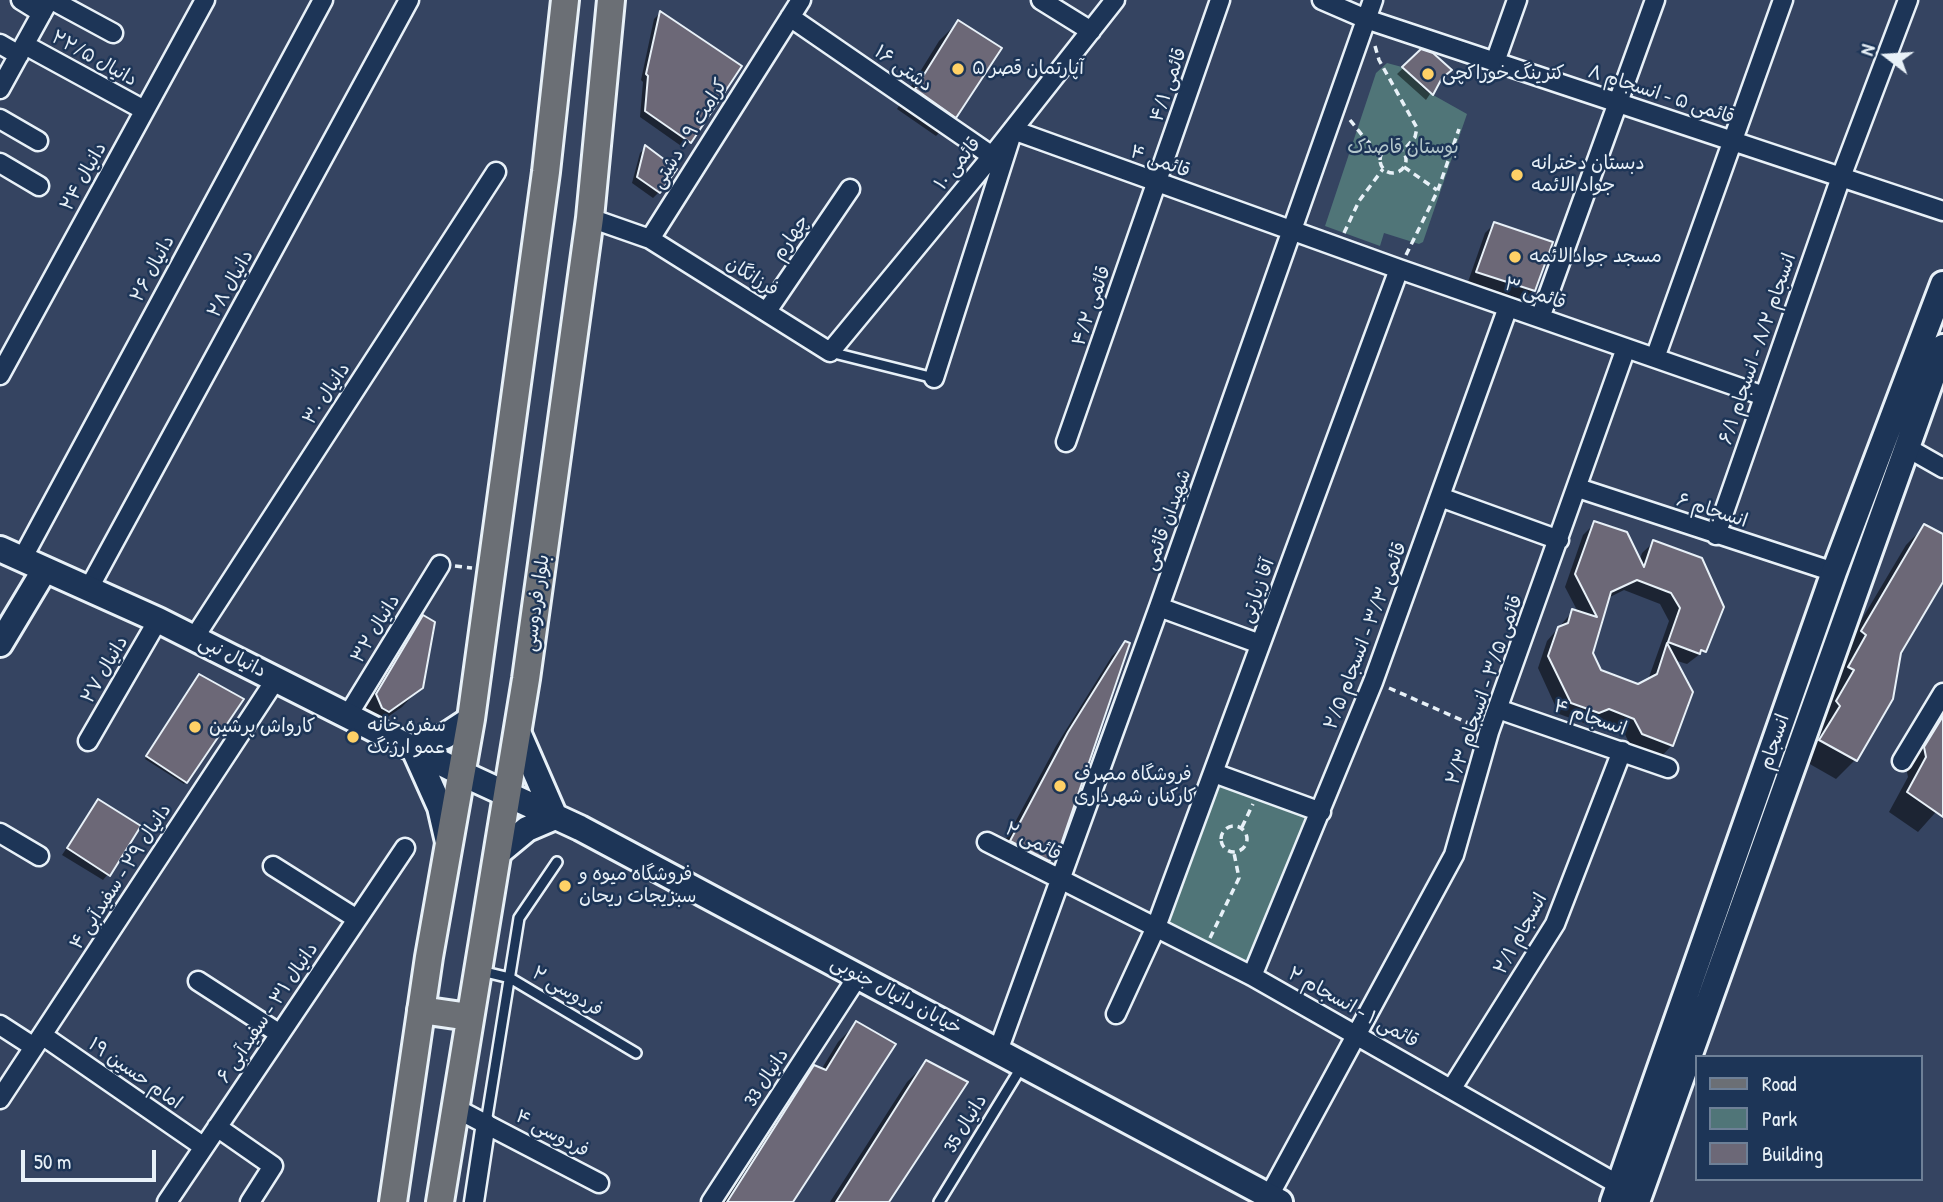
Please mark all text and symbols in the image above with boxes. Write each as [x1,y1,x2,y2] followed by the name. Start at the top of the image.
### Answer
[1852,21,1922,91] north arrow
[47,26,141,92] street label: دانیال ۲۲/۵
[870,41,936,97] street label: دشتی ۱۶
[1853,41,1881,59] text: N
[1146,45,1192,125] street label: قائمی ۴/۱
[972,58,1084,80] place label: آپارتمان قصر ۵
[950,61,966,77] marker: آپارتمان قصر ۵
[1585,61,1737,129] street label: قائمی ۵ - انسجام ۸
[1442,63,1565,85] place label: کترینگ خوراکچی
[1420,66,1436,82] marker: کترینگ خوراکچی
[647,75,733,193] street label: کرامت ۹ - دشتی
[930,133,986,195] street label: قائمی ۱۰
[1347,137,1459,159] park label: بوستان قاصدک
[56,139,112,215] street label: دانیال ۲۴
[1127,141,1193,183] street label: قائمی ۴
[1531,153,1645,197] place label: دبستان دخترانه جواد الائمه
[1509,167,1525,183] marker: دبستان دخترانه جواد الائمه
[768,211,814,265] street label: چهارم
[126,232,180,306] street label: دانیال ۲۶
[203,246,259,322] street label: دانیال ۲۸
[1529,246,1662,268] place label: مسجد جوادالائمه
[1507,249,1523,265] marker: مسجد جوادالائمه
[1715,250,1801,448] street label: انسجام ۸/۲ - انسجام ۶/۱
[722,252,782,302] street label: فرزانگان
[1068,263,1116,349] street label: قائمی ۴/۲
[1501,273,1569,315] street label: قائمی ۳
[299,359,355,429] street label: دانیال ۳۰
[1139,466,1197,574] street label: شهیدان قائمی
[1674,489,1750,533] street label: انسجام ۶
[1320,539,1412,733] street label: قائمی ۳/۳ - انسجام ۲/۵
[519,553,555,653] street label: بلوار فردوسی
[1236,556,1280,626] street label: آقا زیارتی
[347,591,405,667] street label: دانیال ۳۲
[1442,592,1528,788] street label: قائمی ۳/۵ - انسجام ۲/۳
[195,631,269,683] street label: دانیال نبی
[77,632,133,708] street label: دانیال ۲۷
[1550,695,1630,741] street label: انسجام ۴
[1755,711,1795,773] street label: انسجام
[367,715,446,759] place label: سفره خانه عمو ارژنگ
[209,716,315,738] place label: کارواش پرشین
[187,719,203,735] marker: کارواش پرشین
[345,729,361,745] marker: سفره خانه عمو ارژنگ
[1074,764,1196,808] place label: فروشگاه مصرف کارکنان شهرداری
[1052,778,1068,794] marker: فروشگاه مصرف کارکنان شهرداری
[65,800,177,954] street label: دانیال ۲۹ - سفیدآبی ۴
[1001,818,1065,866] street label: قائمی ۲
[579,864,697,908] place label: فروشگاه میوه و سبزیجات ریحان
[557,878,573,894] marker: فروشگاه میوه و سبزیجات ریحان
[1489,889,1553,979] street label: انسجام ۲/۱
[213,939,323,1087] street label: دانیال ۳۱ - سفیدآبی ۶
[826,952,966,1040] street label: خیابان دانیال جنوبی
[527,962,607,1022] street label: فردوسی ۲
[1284,963,1422,1053] street label: قائمی ۱ - انسجام ۲
[84,1033,186,1115] street label: امام حسین ۱۹
[740,1045,794,1111] street label: دانیال 33
[1694,1055,1922,1181] legend
[1762,1069,1796,1098] text: Road
[940,1091,992,1157] street label: دانیال 35
[1762,1104,1797,1133] text: Park
[511,1105,593,1163] street label: فردوسی ۴
[24,1136,159,1180] scale bar
[1762,1139,1823,1168] text: Building
[34,1147,71,1176] text: 50 m

